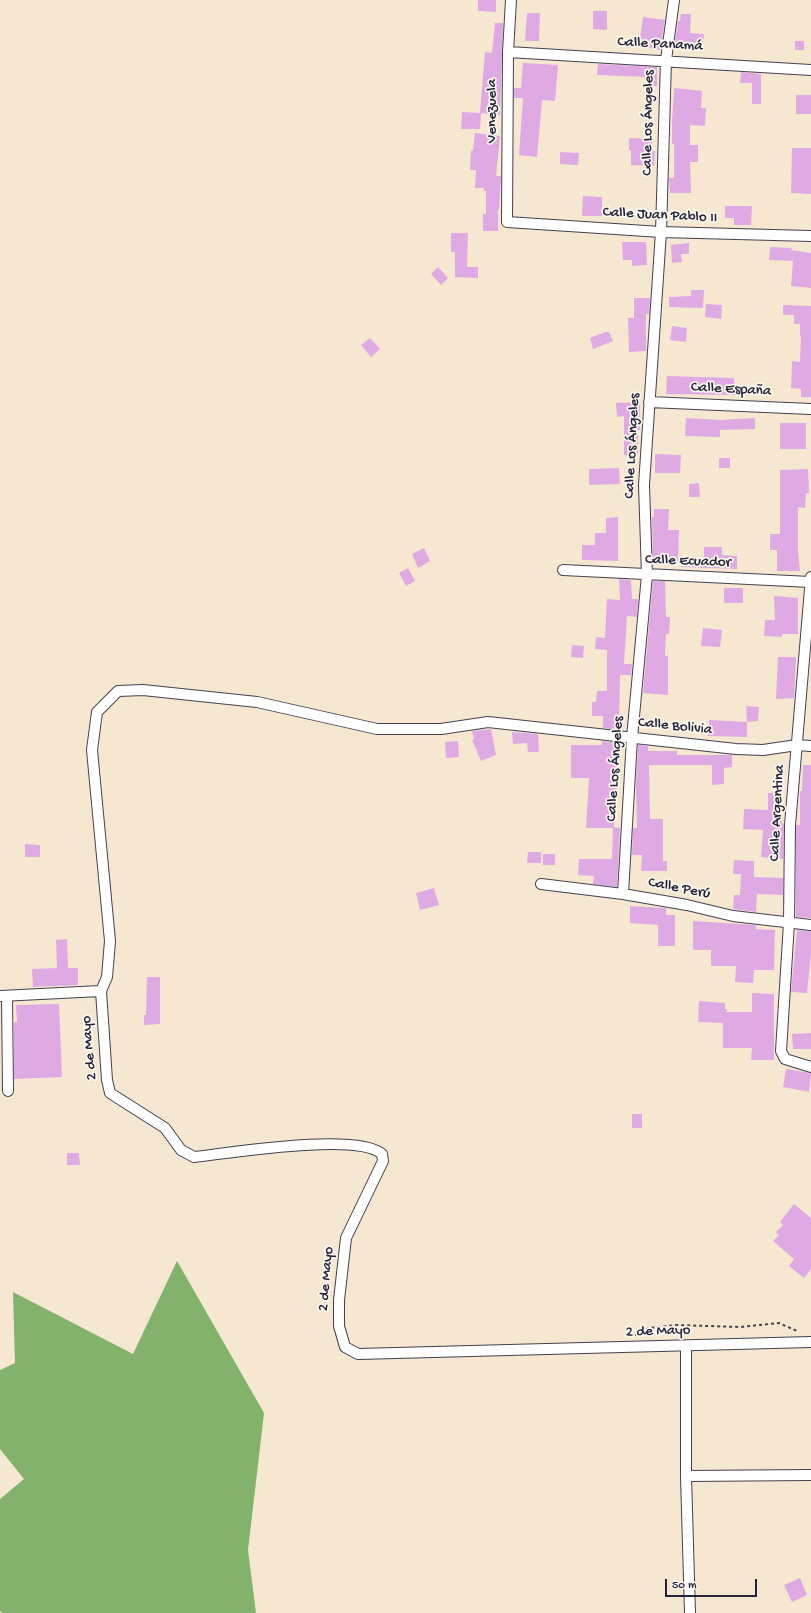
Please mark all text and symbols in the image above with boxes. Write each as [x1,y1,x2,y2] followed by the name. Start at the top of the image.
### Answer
[617,34,703,56] street label: Calle Panamá
[639,70,659,176] street label: Calle Los Ángeles
[484,79,502,143] street label: Venezuela
[602,204,718,228] street label: Calle Juan Pablo II
[690,379,772,401] street label: Calle España
[621,393,645,499] street label: Calle Los Ángeles
[645,552,731,572] street label: Calle Ecuador
[637,714,713,740] street label: Calle Bolivia
[603,716,629,822] street label: Calle Los Ángeles
[766,764,790,862] street label: Calle Argentina
[646,874,712,904] street label: Calle Perú
[78,1015,102,1081] street label: 2 de Mayo
[315,1246,339,1312] street label: 2 de Mayo
[625,1322,691,1342] street label: 2 de Mayo
[667,1571,759,1597] scale bar
[672,1579,697,1593] text: 50 m

